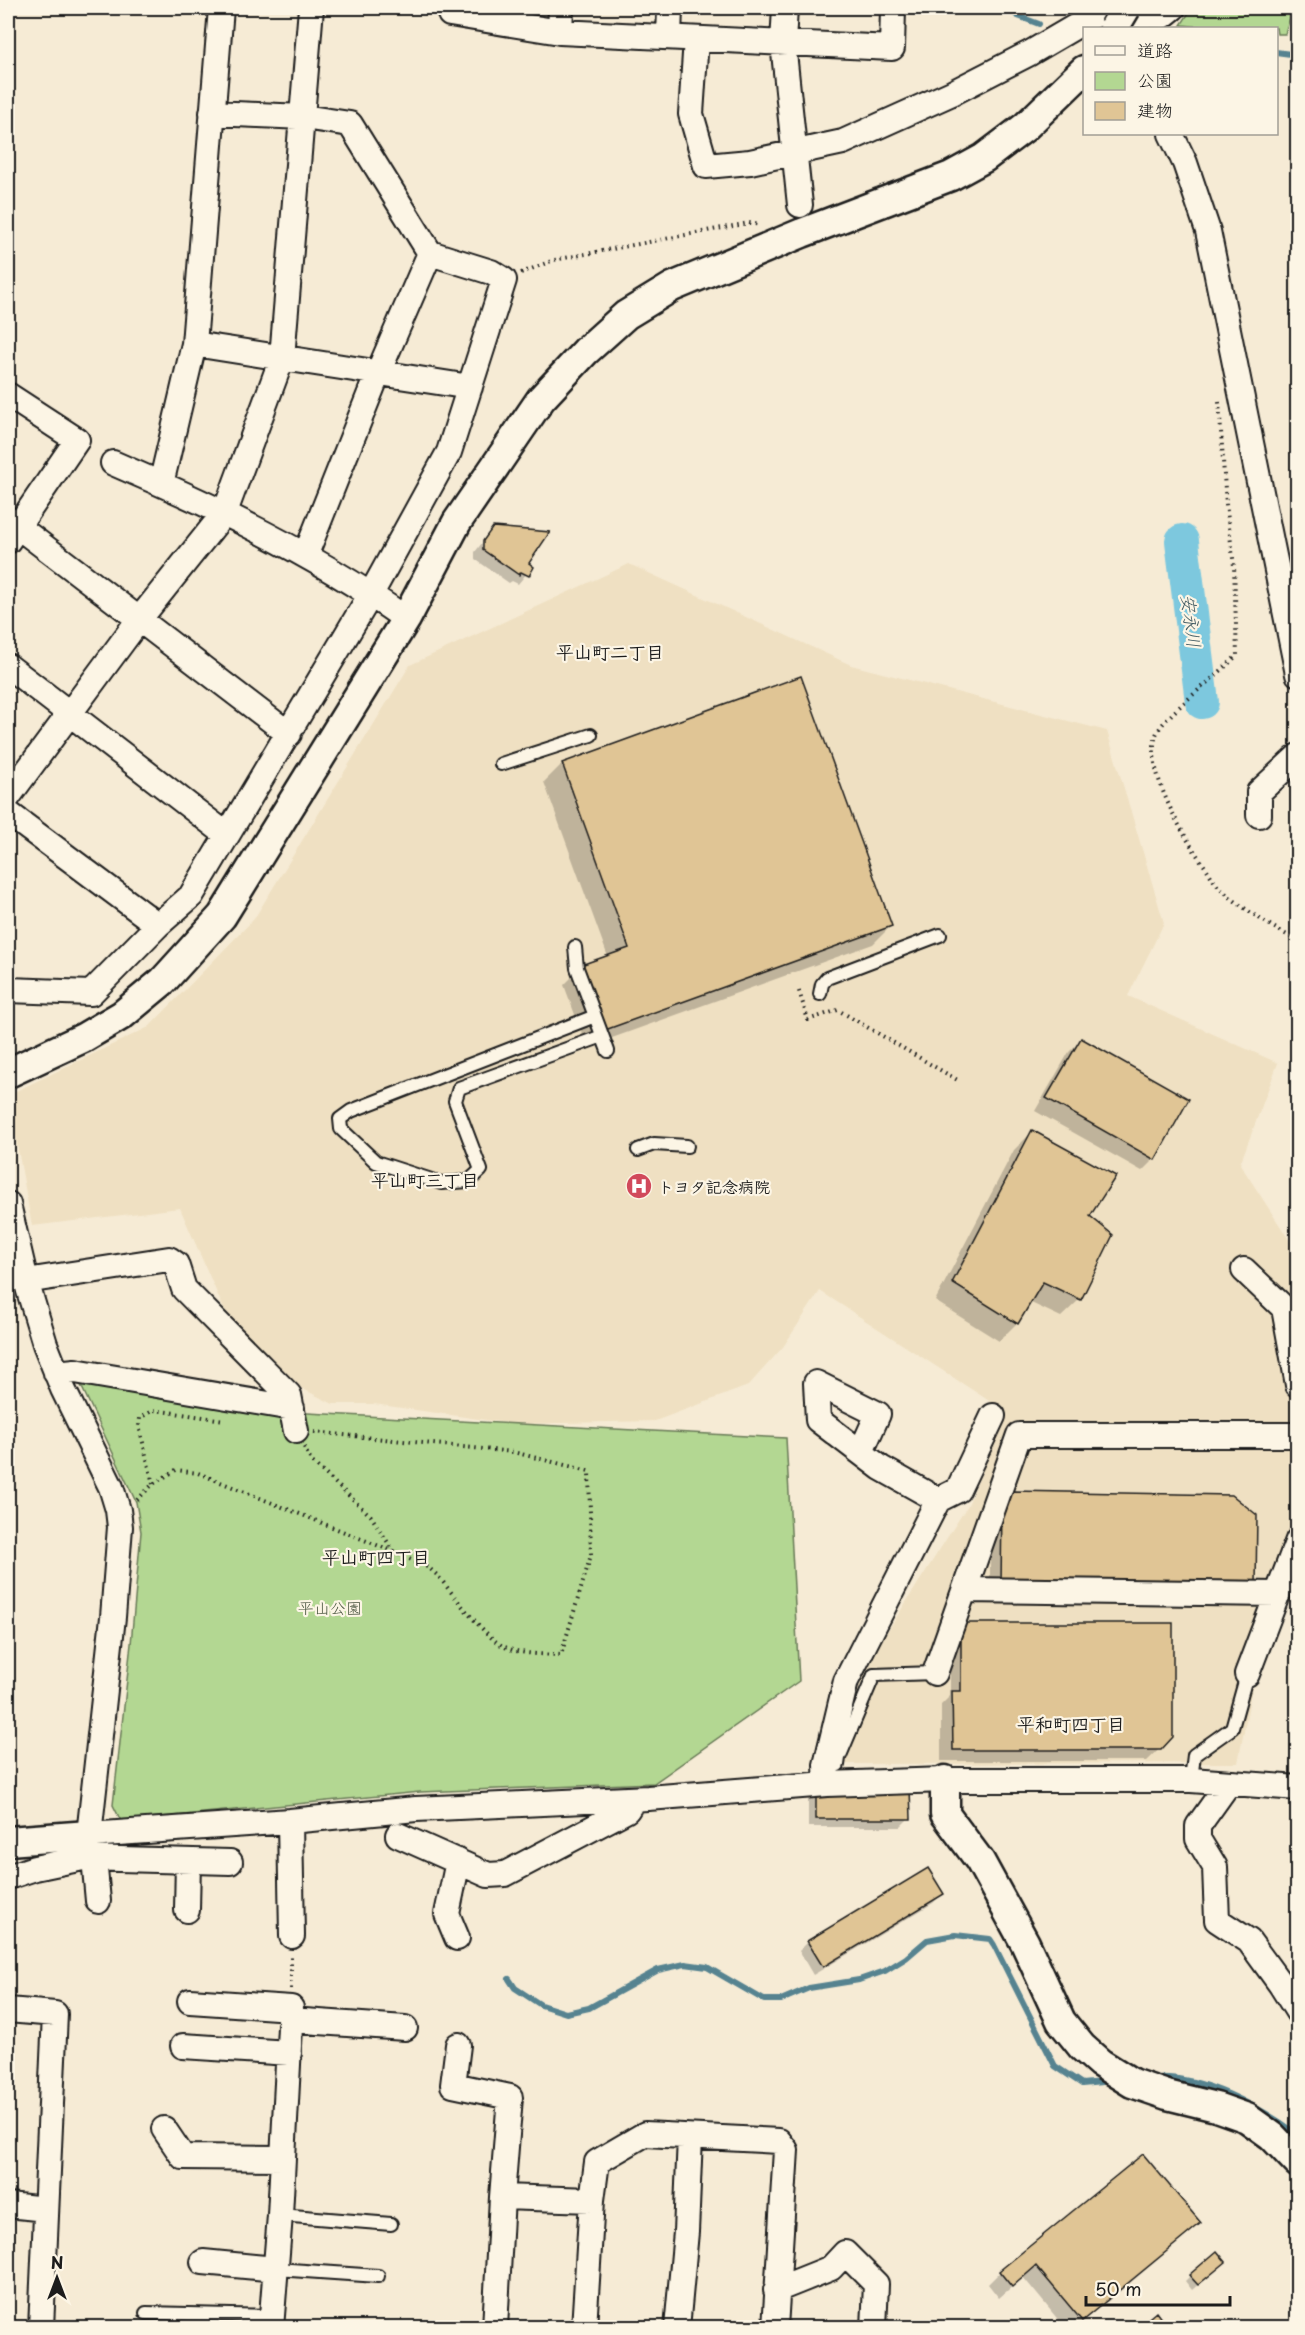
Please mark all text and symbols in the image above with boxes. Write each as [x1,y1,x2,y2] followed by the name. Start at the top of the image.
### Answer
[1083,27,1278,135] legend
[1137,36,1173,63] text: 道路
[1137,66,1173,93] text: 公園
[1137,96,1173,123] text: 建物
[1175,593,1209,649] water label: 安永川
[556,638,664,665] district label: 平山町二丁目
[371,1166,479,1193] district label: 平山町三丁目
[624,1171,654,1201] hospital icon: トヨタ記念病院
[658,1174,770,1198] place label: トヨタ記念病院
[322,1543,430,1570] district label: 平山町四丁目
[298,1595,362,1619] park label: 平山公園
[1017,1710,1125,1737] district label: 平和町四丁目
[27,2248,87,2308] north arrow
[51,2250,63,2274] text: N
[1086,2269,1230,2307] scale bar
[1095,2275,1142,2302] text: 50 m

